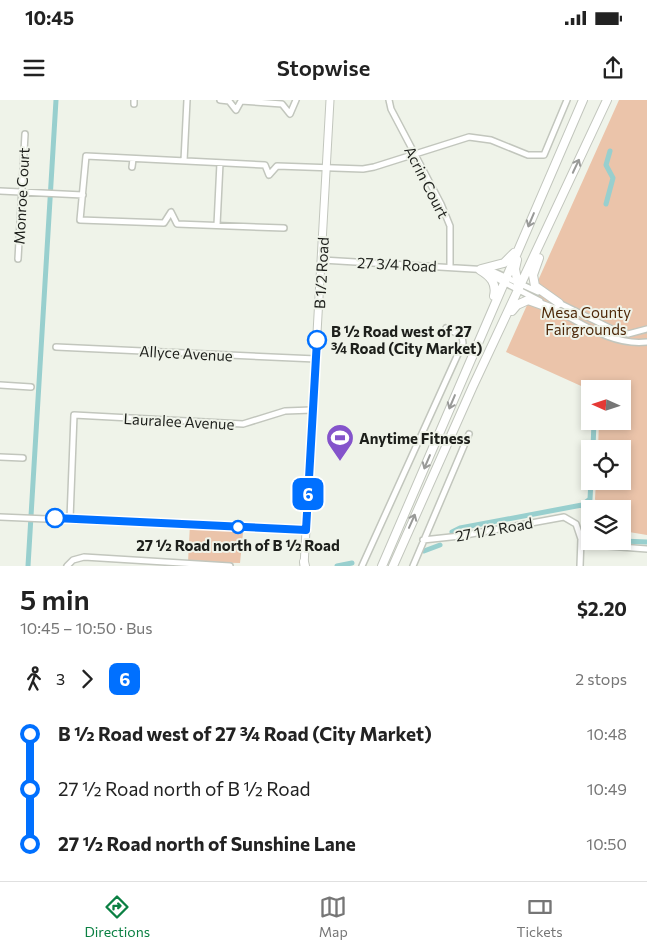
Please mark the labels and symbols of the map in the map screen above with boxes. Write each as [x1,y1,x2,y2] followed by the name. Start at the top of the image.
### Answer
[401,143,453,221] street label: Acrin Court
[9,147,33,245] street label: Monroe Court
[572,159,582,174] one-way arrow
[525,212,535,227] one-way arrow
[310,237,332,309] street label: B 1/2 Road
[357,253,437,275] street label: 27 3/4 Road
[541,303,631,338] park label: Mesa County Fairgrounds
[331,322,483,357] place label: B ½ Road west of 27 ¾ Road (City Market)
[307,330,327,350] marker: B ½ Road west of 27 ¾ Road (City Market)
[139,342,233,364] street label: Allyce Avenue
[581,380,631,430] north arrow
[447,394,457,409] one-way arrow
[123,409,235,433] street label: Lauralee Avenue
[325,423,355,462] sports icon: Anytime Fitness
[359,429,471,447] place label: Anytime Fitness
[422,454,432,469] one-way arrow
[292,478,324,510] line badge: 6
[45,508,65,528] unlabelled marker
[454,513,534,545] street label: 27 1/2 Road
[408,514,418,529] one-way arrow
[231,520,245,534] marker: 27 ½ Road north of B ½ Road
[136,536,340,554] place label: 27 ½ Road north of B ½ Road

